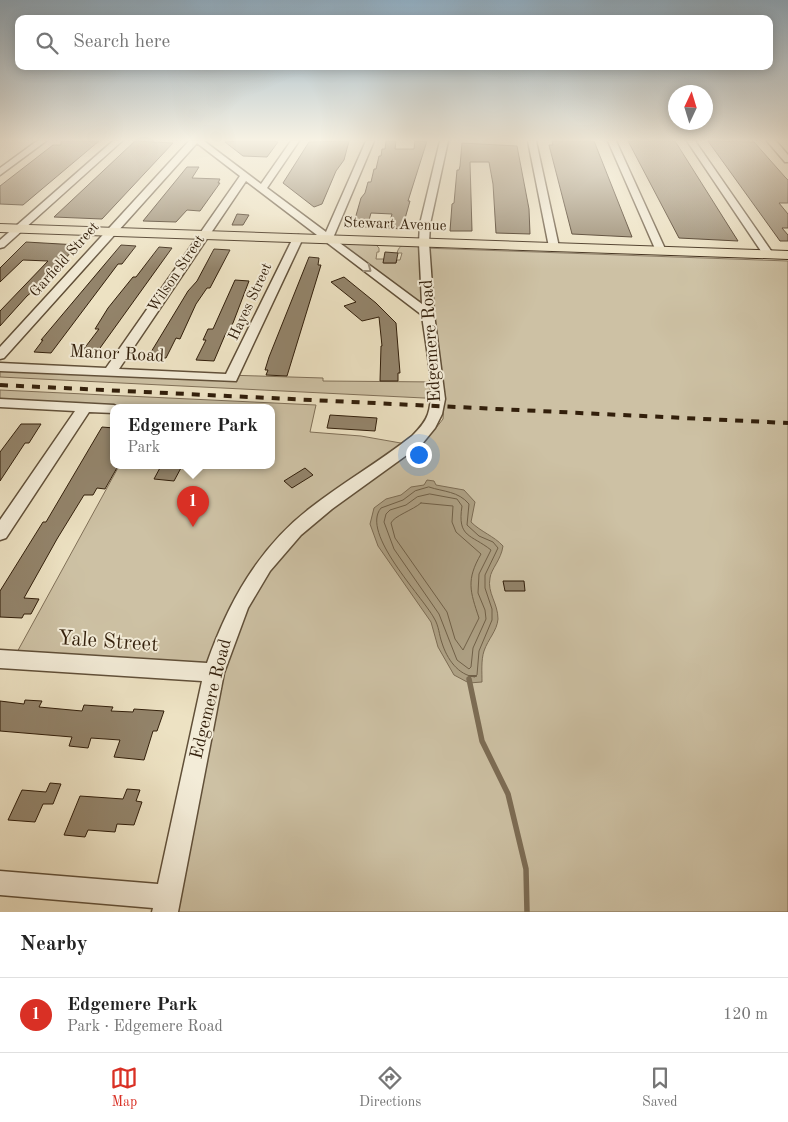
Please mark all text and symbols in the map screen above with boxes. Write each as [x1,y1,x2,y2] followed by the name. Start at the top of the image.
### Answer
[15,15,773,70] search box
[33,29,61,57] icon: search
[73,33,170,52] text: Search here
[668,85,713,130] north arrow
[343,216,447,234] street label: Stewart Avenue
[28,220,102,300] street label: Garfield Street
[146,233,208,315] street label: Wilson Street
[227,261,275,343] street label: Hayes Street
[362,263,371,271] one-way arrow
[418,279,444,403] street label: Edgemere Road
[69,343,165,365] street label: Manor Road
[110,404,275,469] popup
[127,417,258,436] text: Edgemere Park
[127,440,160,456] text: Park
[406,442,432,468] your location
[177,486,209,527] pin: 1
[57,628,159,656] street label: Yale Street
[187,637,235,761] street label: Edgemere Road
[20,934,88,955] text: Nearby
[67,996,198,1015] text: Edgemere Park
[31,1007,41,1023] text: 1
[723,1007,768,1023] text: 120 m
[67,1019,223,1035] text: Park · Edgemere Road
[110,1064,138,1111] tab: Map
[359,1064,421,1111] tab: Directions
[642,1064,678,1111] tab: Saved

